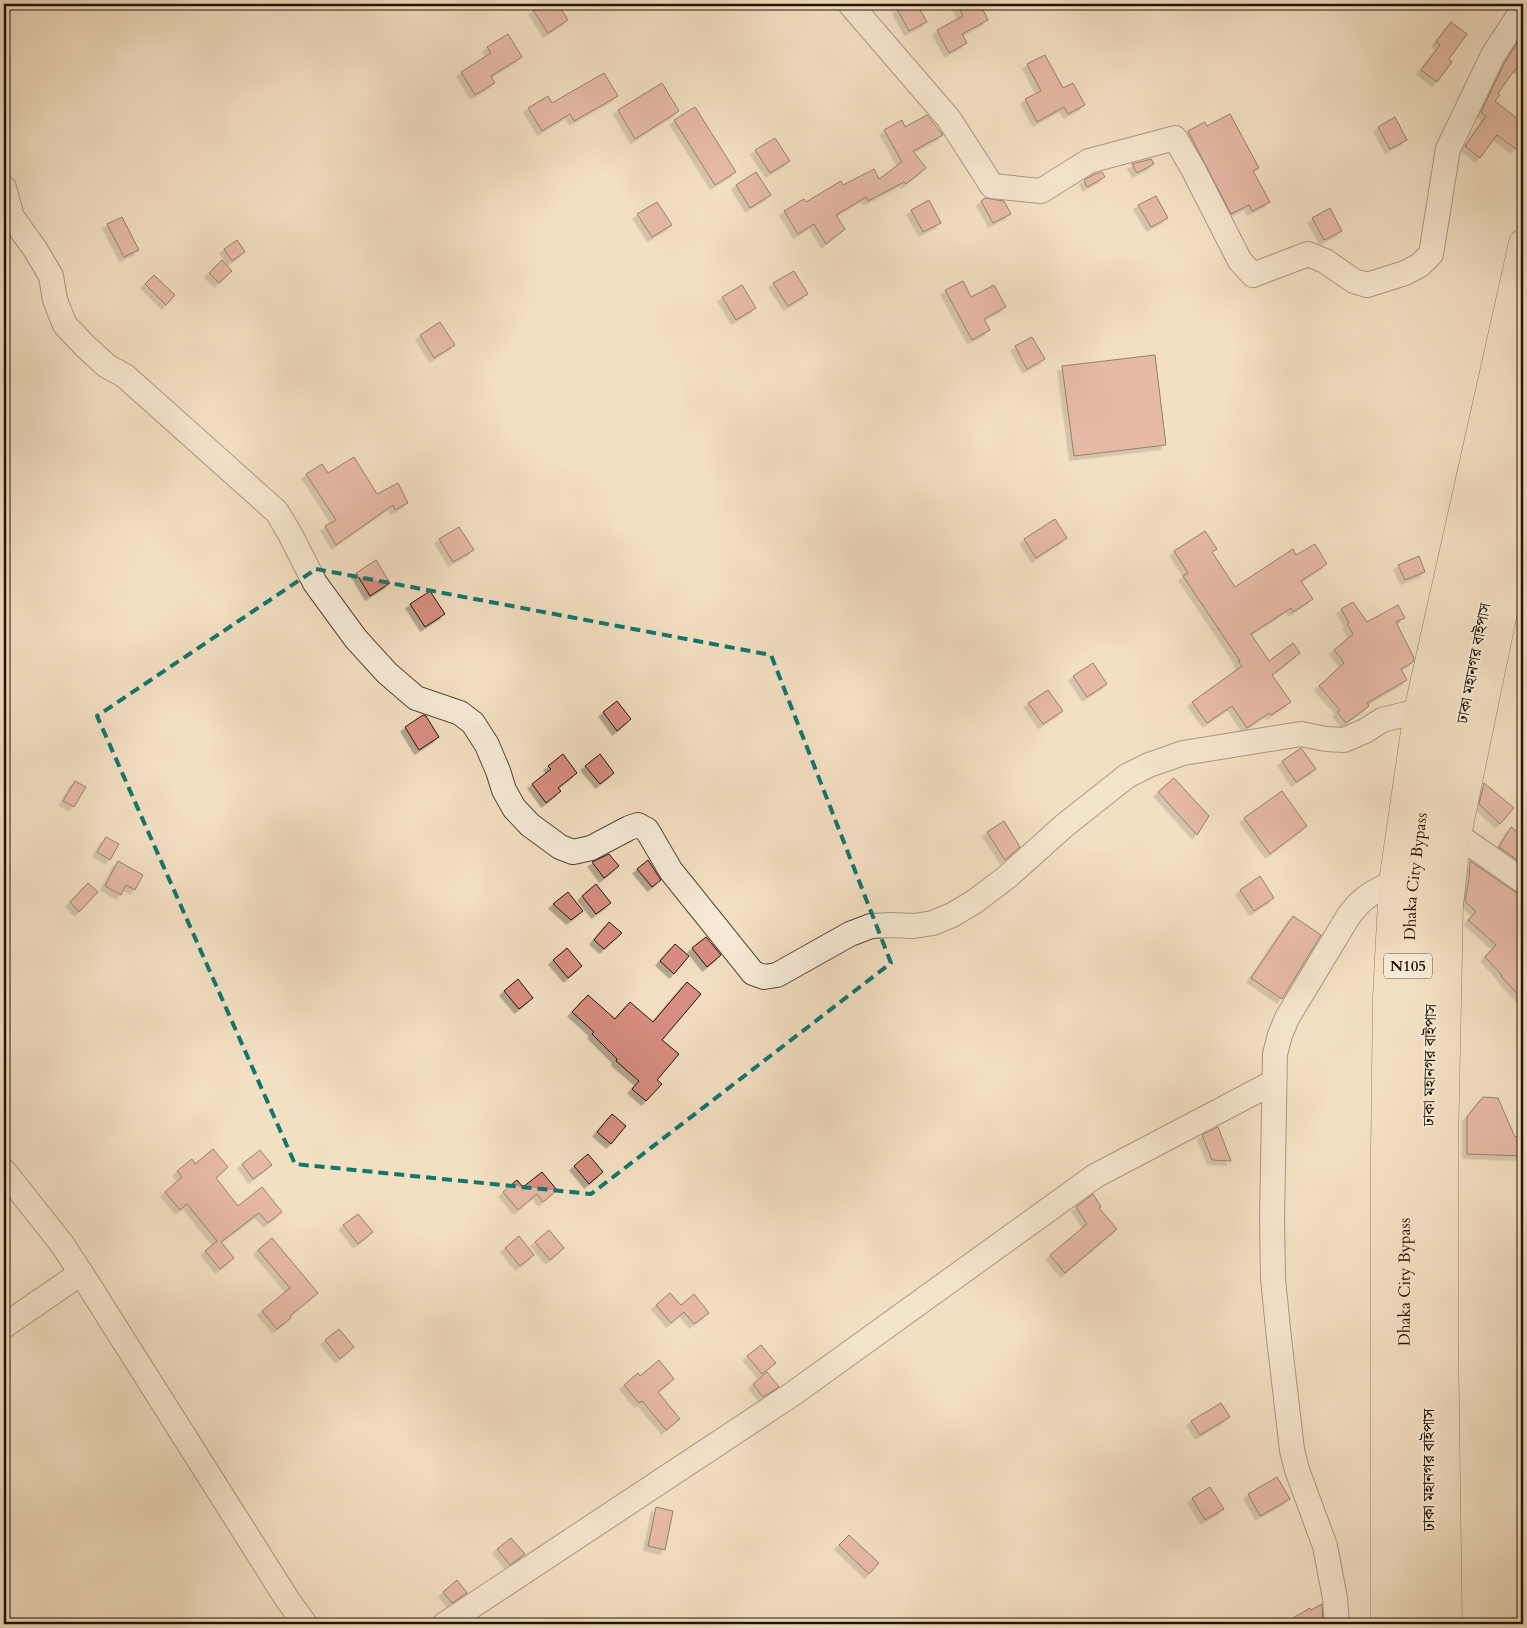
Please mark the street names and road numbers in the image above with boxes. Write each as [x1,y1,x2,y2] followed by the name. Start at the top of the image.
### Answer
[1451,600,1497,726] street label: ঢাকা মহানগর বাইপাস
[1399,811,1433,941] street label: Dhaka City Bypass
[1384,954,1432,978] road number: N105
[1418,1002,1442,1127] street label: ঢাকা মহানগর বাইপাস
[1394,1218,1416,1346] street label: Dhaka City Bypass
[1418,1408,1440,1532] street label: ঢাকা মহানগর বাইপাস

